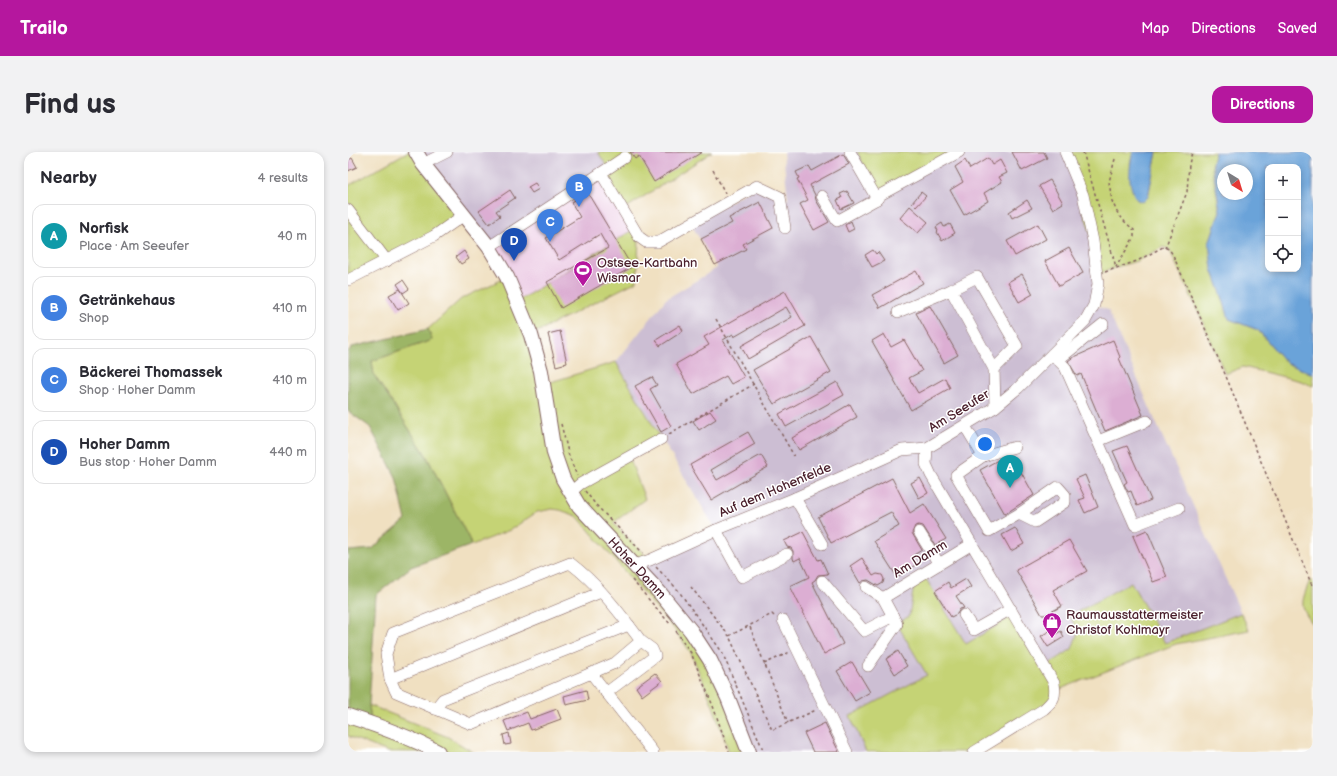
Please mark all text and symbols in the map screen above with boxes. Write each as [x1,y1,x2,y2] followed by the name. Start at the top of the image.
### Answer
[20,17,68,40] text: Trailo
[1141,20,1169,37] text: Map
[1191,20,1256,37] text: Directions
[1278,20,1317,37] text: Saved
[1212,86,1313,123] button: Directions
[24,88,116,121] text: Find us
[1217,164,1253,200] north arrow
[1265,164,1301,272] map controls
[1265,164,1301,200] button: +
[40,168,97,188] text: Nearby
[258,170,308,186] text: 4 results
[566,174,592,207] pin: B
[1265,200,1301,236] button: −
[537,209,563,242] pin: C
[79,219,129,238] text: Norfisk
[50,228,58,244] text: A
[277,228,307,244] text: 40 m
[501,228,527,261] pin: D
[1265,236,1301,272] button: locate
[79,238,189,254] text: Place · Am Seeufer
[597,255,697,286] place label: Ostsee-Kartbahn Wismar
[572,259,594,287] sports icon: Ostsee-Kartbahn Wismar
[79,291,175,310] text: Getränkehaus
[49,300,59,316] text: B
[272,300,307,316] text: 410 m
[79,310,109,326] text: Shop
[79,363,222,382] text: Bäckerei Thomassek
[49,372,59,388] text: C
[272,372,307,388] text: 410 m
[79,382,196,398] text: Shop · Hoher Damm
[926,386,992,436] street label: Am Seeufer
[975,434,995,454] your location
[79,435,170,454] text: Hoher Damm
[49,444,59,460] text: D
[269,444,307,460] text: 440 m
[79,454,217,470] text: Bus stop · Hoher Damm
[997,455,1023,488] pin: A
[716,459,834,521] street label: Auf dem Hohenfelde
[604,534,670,602] street label: Hoher Damm
[890,536,950,581] street label: Am Damm
[1066,607,1203,638] place label: Raumausstattermeister Christof Kohlmayr
[1041,611,1063,639] shop icon: Raumausstattermeister Christof Kohlmayr

